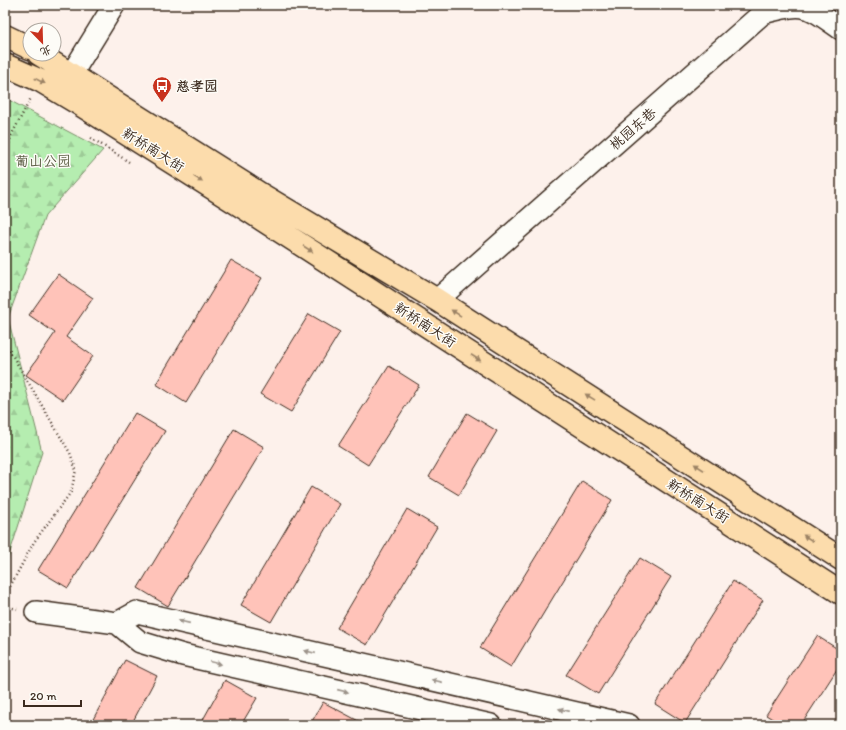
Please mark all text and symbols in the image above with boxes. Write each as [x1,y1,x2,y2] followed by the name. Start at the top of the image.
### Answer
[22,22,62,62] north arrow
[38,43,53,59] text: 北
[151,75,173,103] bus stop icon: 慈孝园
[34,78,46,85] one-way arrow
[176,78,218,95] place label: 慈孝园
[606,104,660,154] street label: 桃园东巷
[119,124,187,176] street label: 新桥南大街
[15,153,71,170] park label: 葡山公园
[193,175,204,183] one-way arrow
[303,245,313,253] one-way arrow
[391,299,459,351] street label: 新桥南大街
[450,309,462,316] one-way arrow
[470,354,482,361] one-way arrow
[584,394,595,401] one-way arrow
[693,464,705,471] one-way arrow
[664,475,732,527] street label: 新桥南大街
[803,534,813,542] one-way arrow
[177,619,190,625] one-way arrow
[304,648,316,654] one-way arrow
[210,660,223,666] one-way arrow
[431,677,443,683] one-way arrow
[24,682,81,708] scale bar
[30,689,57,703] text: 20 m
[337,689,349,695] one-way arrow
[557,707,569,713] one-way arrow

